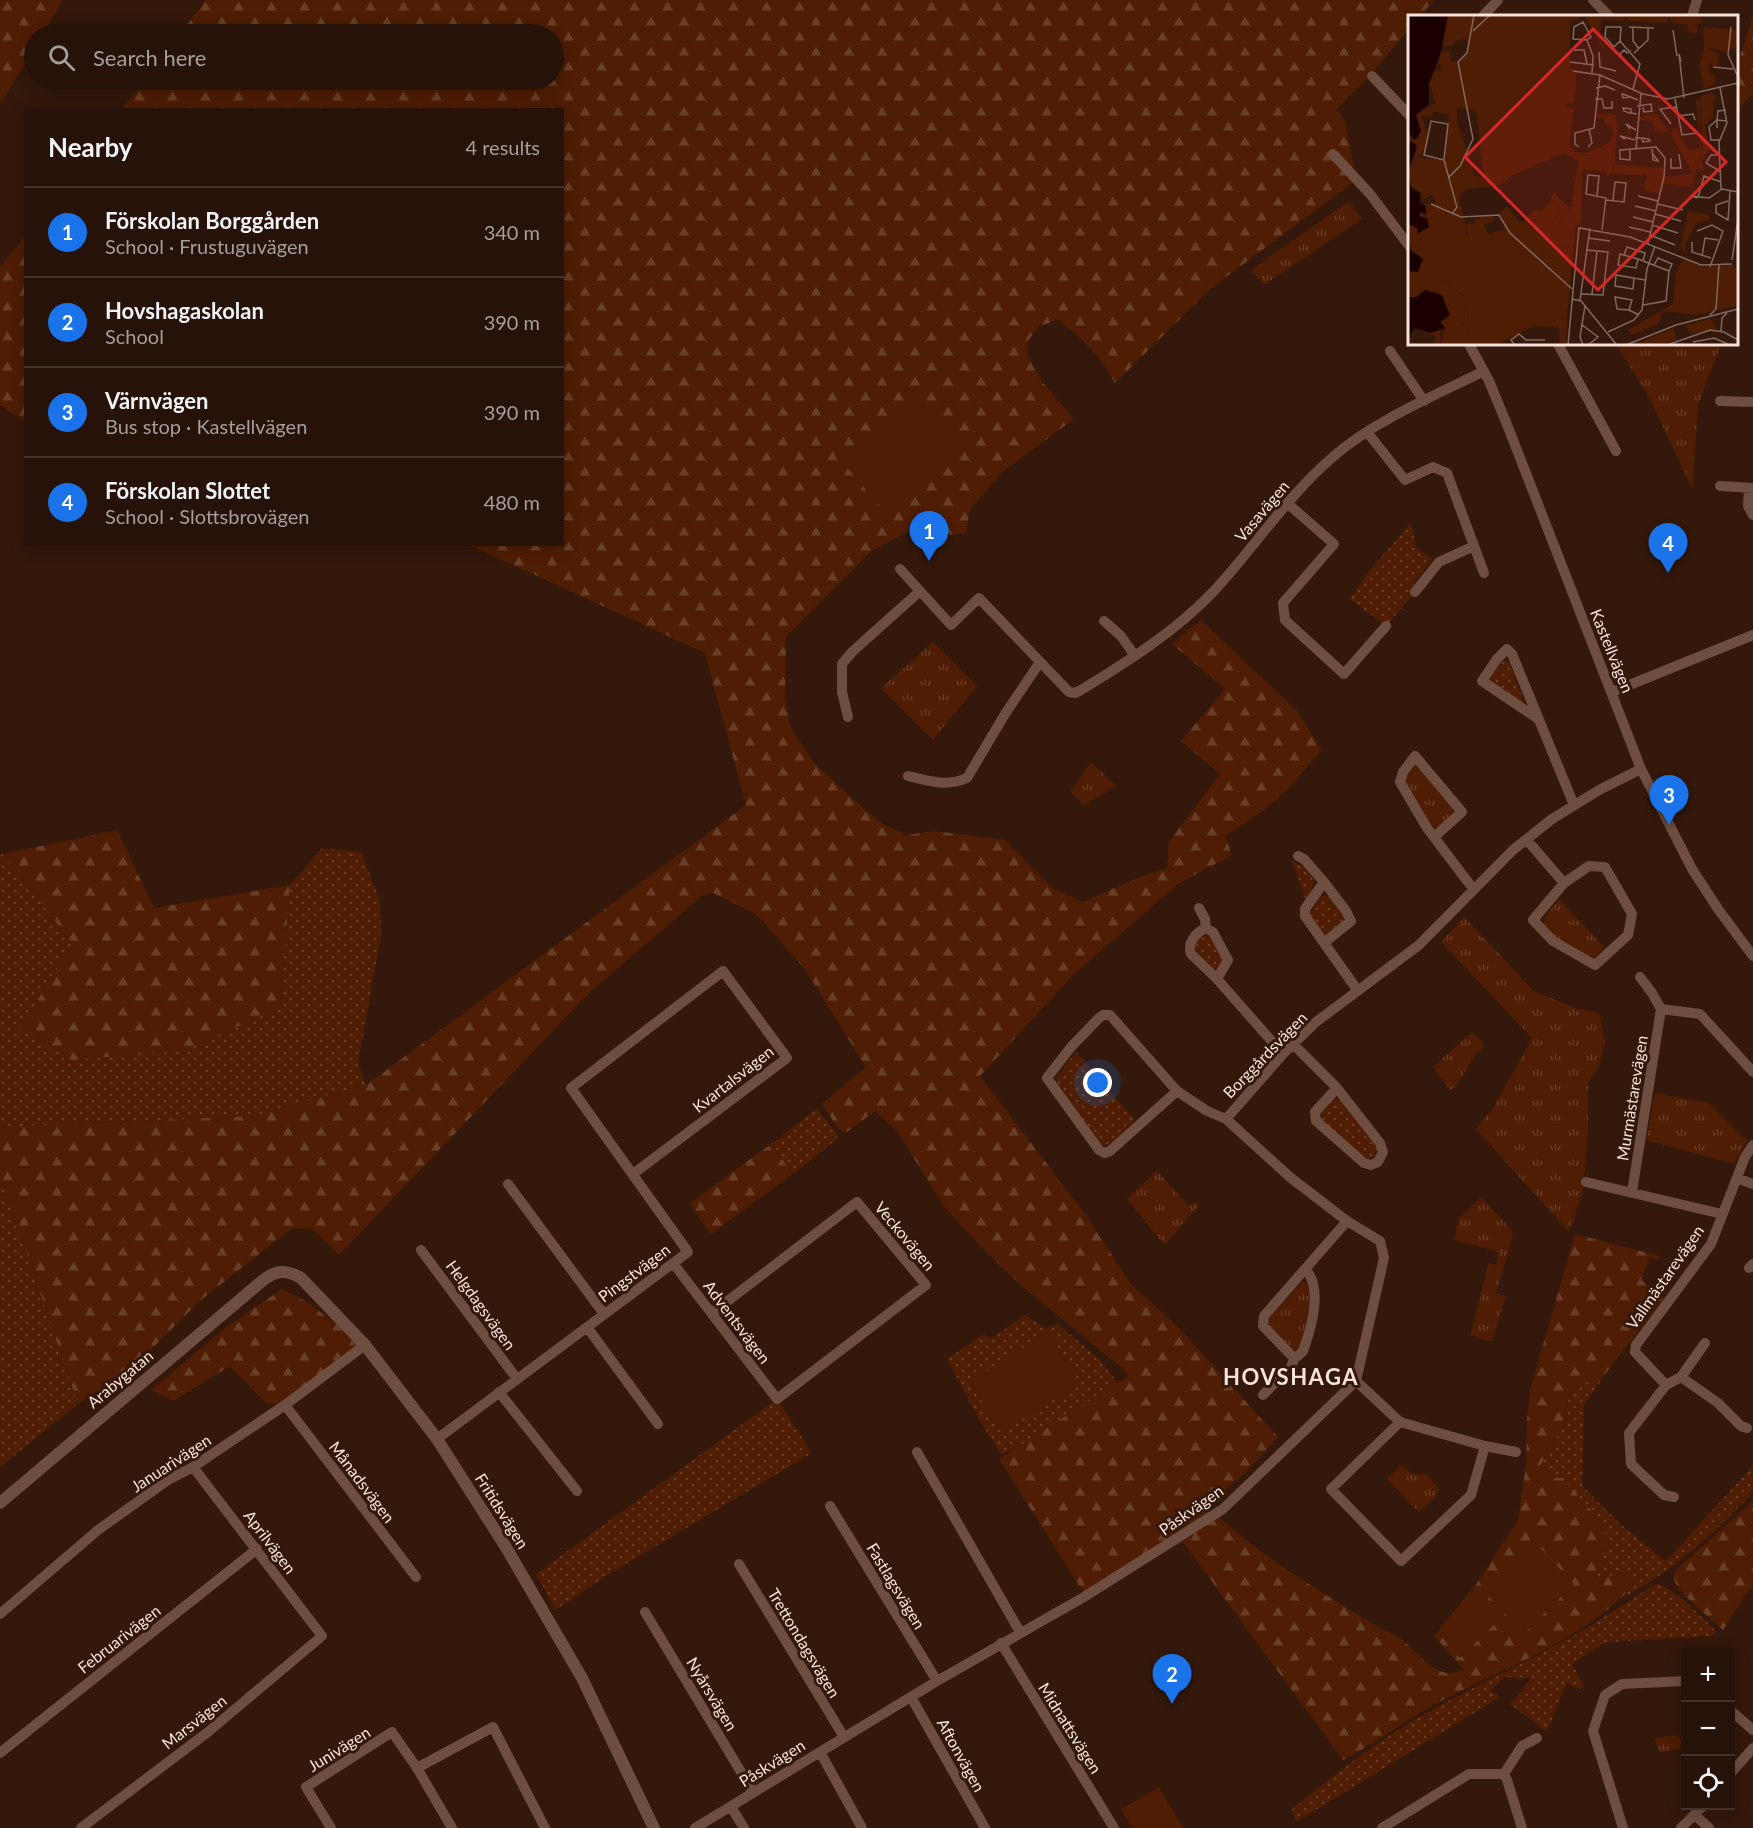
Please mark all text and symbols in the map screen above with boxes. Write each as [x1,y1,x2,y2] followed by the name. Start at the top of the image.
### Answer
[1408,15,1738,345] inset map
[24,24,564,90] search box
[45,41,78,74] icon: search
[93,44,206,71] text: Search here
[48,131,133,163] text: Nearby
[465,135,540,159] text: 4 results
[105,207,319,234] text: Förskolan Borggården
[62,220,73,244] text: 1
[484,220,540,244] text: 340 m
[105,234,309,258] text: School · Frustuguvägen
[105,297,264,324] text: Hovshagaskolan
[62,310,73,334] text: 2
[484,310,540,334] text: 390 m
[105,324,164,348] text: School
[105,387,209,414] text: Värnvägen
[62,400,73,424] text: 3
[484,400,540,424] text: 390 m
[105,414,307,438] text: Bus stop · Kastellvägen
[1231,476,1293,545] street label: Vasavägen
[105,477,270,504] text: Förskolan Slottet
[62,490,73,514] text: 4
[484,490,540,514] text: 480 m
[105,504,309,528] text: School · Slottsbrovägen
[910,512,948,561] pin: 1
[1648,524,1688,573] pin: 4
[1587,606,1638,696] street label: Kastellvägen
[1650,776,1688,825] pin: 3
[1219,1008,1311,1102] street label: Borggårdsvägen
[1612,1034,1651,1162] street label: Murmästarevägen
[688,1041,777,1116] street label: Kvartalsvägen
[1083,1068,1112,1097] your location
[871,1197,940,1274] street label: Veckovägen
[1622,1221,1707,1332] street label: Vallmästarevägen
[594,1239,673,1306] street label: Pingstvägen
[443,1256,520,1353] street label: Helgdagsvägen
[700,1276,775,1367] street label: Adventsvägen
[83,1346,156,1412] street label: Arabygatan
[1223,1363,1359,1390] district label: HOVSHAGA
[127,1430,214,1495] street label: Januarivägen
[326,1437,399,1526] street label: Månadsvägen
[472,1470,533,1552] street label: Fritidsvägen
[1155,1481,1226,1539] street label: Påskvägen
[240,1506,300,1577] street label: Aprilvägen
[863,1539,930,1632] street label: Fastlagsvägen
[764,1585,845,1701] street label: Trettondagsvägen
[74,1600,164,1677] street label: Februarivägen
[1681,1648,1735,1810] map controls
[1681,1648,1735,1702] button: +
[683,1654,742,1734] street label: Nyårsvägen
[1152,1654,1192,1704] pin: 2
[1035,1679,1106,1777] street label: Midnattsvägen
[158,1690,230,1753] street label: Marsvägen
[1681,1702,1735,1756] button: −
[934,1715,989,1795] street label: Aftonvägen
[304,1722,373,1775] street label: Junivägen
[735,1735,808,1790] street label: Påskvägen
[1681,1756,1735,1810] button: locate

